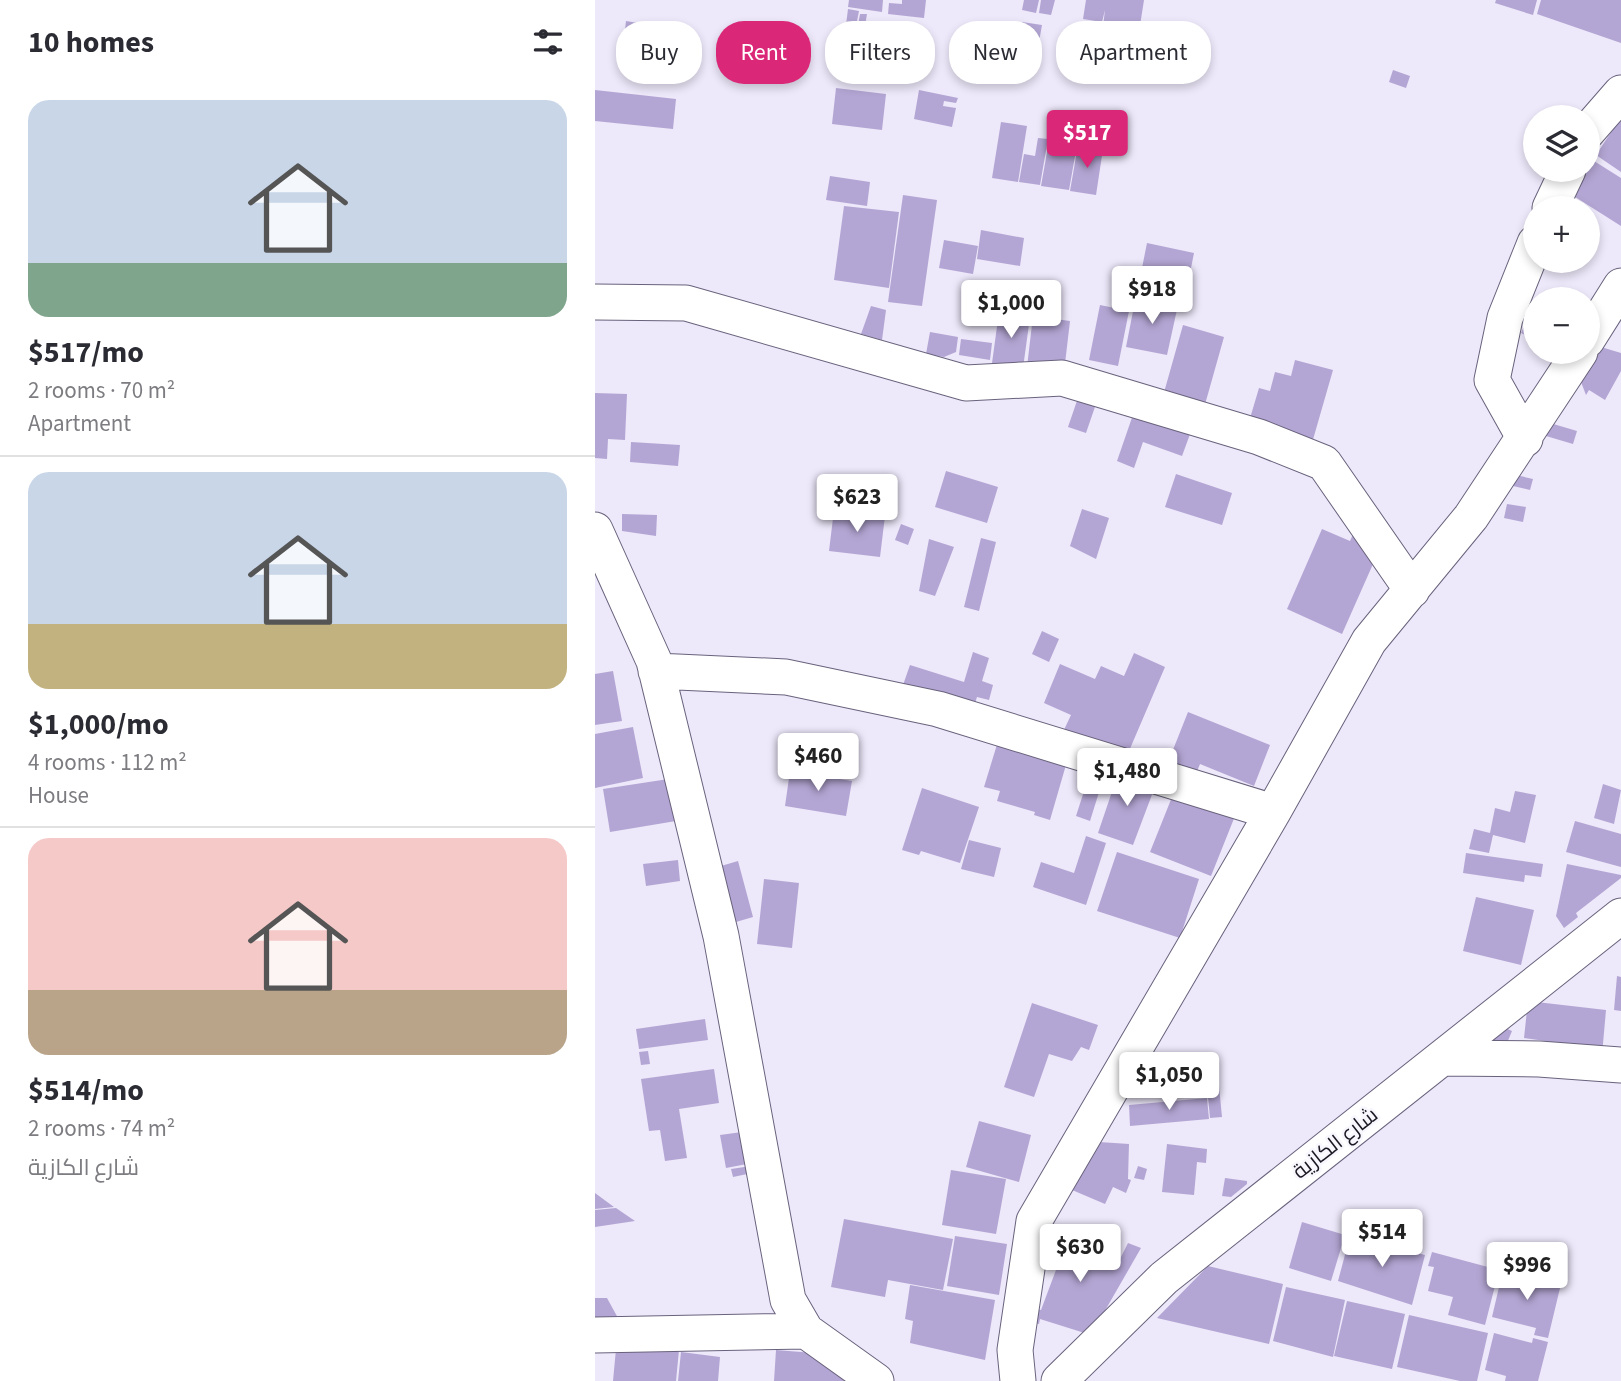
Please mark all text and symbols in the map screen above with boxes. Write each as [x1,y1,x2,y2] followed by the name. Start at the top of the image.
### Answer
[28,21,154,64] text: 10 homes
[616,21,702,84] chip: Buy
[716,21,811,84] chip: Rent
[825,21,935,84] chip: Filters
[949,21,1042,84] chip: New
[1056,21,1211,84] chip: Apartment
[529,23,567,61] icon: filters
[1523,105,1600,364] map controls
[1523,105,1600,182] button: layers
[1046,110,1128,170] pin: $517
[1063,116,1111,149] text: $517
[235,145,361,271] icon: home
[1523,196,1600,273] button: +
[1111,266,1193,326] pin: $918
[1128,272,1176,305] text: $918
[954,280,1068,340] pin: $1,000
[977,286,1045,319] text: $1,000
[1523,287,1600,364] button: −
[28,331,144,374] text: $517/mo
[28,374,175,407] text: 2 rooms · 70 m²
[28,407,131,440] text: Apartment
[816,475,898,534] pin: $623
[833,480,881,513] text: $623
[235,517,361,643] icon: home
[28,703,169,746] text: $1,000/mo
[777,734,859,793] pin: $460
[794,739,842,772] text: $460
[28,746,187,779] text: 4 rooms · 112 m²
[1070,748,1184,808] pin: $1,480
[1093,754,1161,787] text: $1,480
[28,779,89,812] text: House
[235,883,361,1009] icon: home
[1112,1052,1226,1112] pin: $1,050
[1135,1058,1203,1091] text: $1,050
[28,1069,144,1112] text: $514/mo
[1286,1100,1384,1186] street label: شارع الكازية
[28,1112,175,1145] text: 2 rooms · 74 m²
[28,1151,139,1184] text: شارع الكازية
[1341,1210,1423,1269] pin: $514
[1358,1215,1406,1248] text: $514
[1039,1224,1121,1284] pin: $630
[1056,1230,1104,1263] text: $630
[1486,1242,1568,1302] pin: $996
[1503,1248,1551,1281] text: $996

